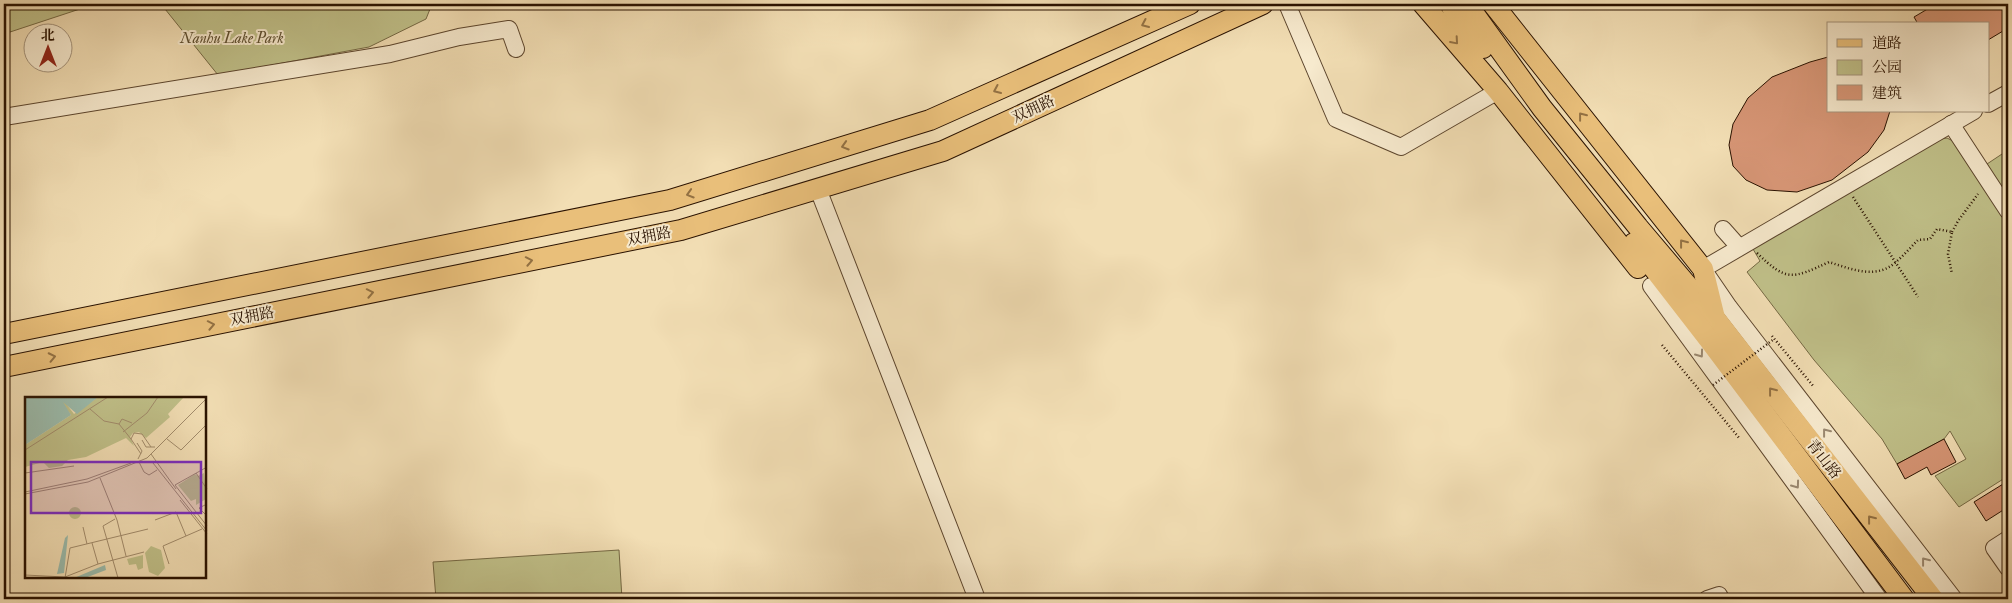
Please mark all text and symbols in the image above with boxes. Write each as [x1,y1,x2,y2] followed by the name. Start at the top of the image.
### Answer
[1141,17,1150,28] one-way arrow
[22,22,72,72] north arrow
[1827,22,1990,112] legend
[41,27,55,44] text: 北
[179,29,284,48] park label: Nanhu Lake Park
[1872,34,1902,53] text: 道路
[1449,35,1458,44] one-way arrow
[1872,58,1902,77] text: 公园
[993,84,1002,95] one-way arrow
[1872,84,1902,103] text: 建筑
[1009,91,1058,128] street label: 双拥路
[1579,113,1587,122] one-way arrow
[841,141,850,151] one-way arrow
[686,188,694,198] one-way arrow
[625,223,673,250] street label: 双拥路
[1680,240,1688,249] one-way arrow
[525,256,534,266] one-way arrow
[366,288,375,298] one-way arrow
[228,303,276,330] street label: 双拥路
[206,320,215,330] one-way arrow
[1694,348,1703,357] one-way arrow
[47,352,56,363] one-way arrow
[1769,388,1777,397] one-way arrow
[25,397,206,578] inset map
[1823,429,1831,438] one-way arrow
[1802,436,1845,483] street label: 青山路
[1790,479,1799,489] one-way arrow
[1868,515,1877,525] one-way arrow
[1922,558,1930,567] one-way arrow

